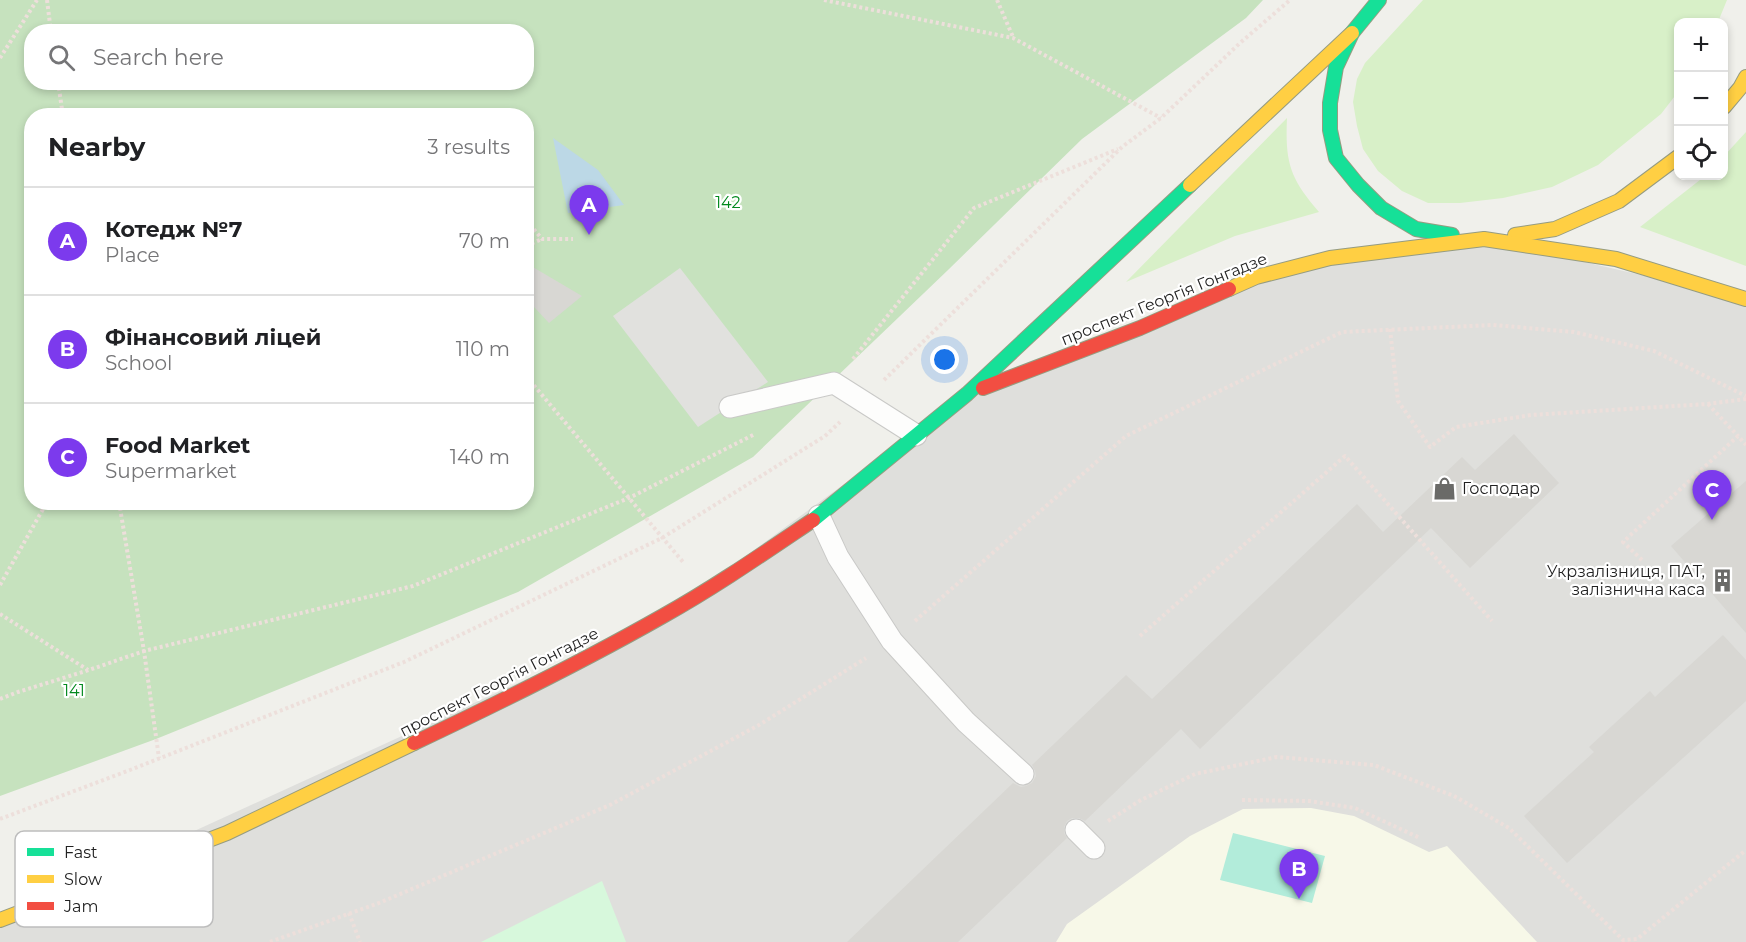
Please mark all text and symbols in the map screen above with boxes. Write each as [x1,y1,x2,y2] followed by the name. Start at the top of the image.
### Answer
[1674,18,1728,180] map controls
[1674,18,1728,72] button: +
[24,24,534,90] search box
[45,41,78,74] icon: search
[93,44,224,71] text: Search here
[1674,72,1728,126] button: −
[1674,126,1728,180] button: locate
[48,131,145,163] text: Nearby
[427,135,510,159] text: 3 results
[570,186,608,235] pin: A
[715,193,741,212] park label: 142
[105,216,242,243] text: Котедж №7
[60,229,75,253] text: A
[459,229,510,253] text: 70 m
[105,243,160,267] text: Place
[1058,249,1270,349] street label: проспект Георгія Гонгадзе
[105,324,321,351] text: Фінансовий ліцей
[60,337,75,361] text: B
[456,337,510,361] text: 110 m
[930,345,959,374] your location
[105,351,172,375] text: School
[105,432,250,459] text: Food Market
[60,445,75,469] text: C
[450,445,510,469] text: 140 m
[105,459,237,483] text: Supermarket
[1692,470,1732,520] pin: C
[1431,475,1457,501] shop icon: Господар
[1462,479,1540,498] place label: Господар
[1547,562,1705,599] place label: Укрзалізниця, ПАТ, залізнична каса
[1710,567,1736,593] building icon: Укрзалізниця, ПАТ, залізнична каса
[396,623,602,741] street label: проспект Георгія Гонгадзе
[63,681,85,700] park label: 141
[15,831,213,927] legend
[64,843,98,862] text: Fast
[1280,850,1318,899] pin: B
[64,870,102,889] text: Slow
[63,897,98,916] text: Jam

